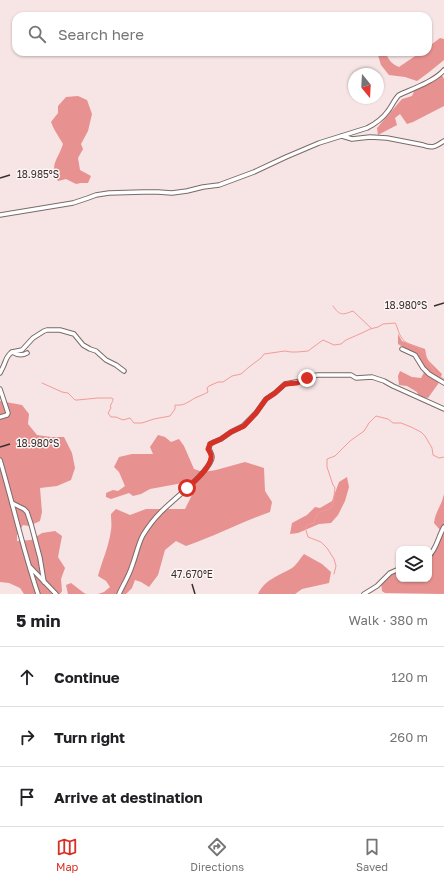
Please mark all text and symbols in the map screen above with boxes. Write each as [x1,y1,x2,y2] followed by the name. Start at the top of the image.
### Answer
[12,12,432,56] search box
[26,23,48,45] icon: search
[58,25,144,43] text: Search here
[348,68,384,104] north arrow
[17,168,59,180] text: 18.985°S
[385,299,427,311] text: 18.980°S
[298,369,316,387] route end
[17,437,59,449] text: 18.980°S
[178,479,196,497] route start
[396,546,432,582] map controls
[396,546,432,582] button: layers
[171,568,213,580] text: 47.670°E
[16,610,60,631] text: 5 min
[348,612,428,628] text: Walk · 380 m
[16,666,38,688] icon: ahead
[54,668,120,686] text: Continue
[391,669,428,685] text: 120 m
[16,726,38,748] icon: right
[54,728,125,746] text: Turn right
[390,729,428,745] text: 260 m
[16,786,38,808] icon: arrive
[54,788,203,806] text: Arrive at destination
[56,836,78,873] tab: Map
[190,836,244,873] tab: Directions
[356,836,388,873] tab: Saved

